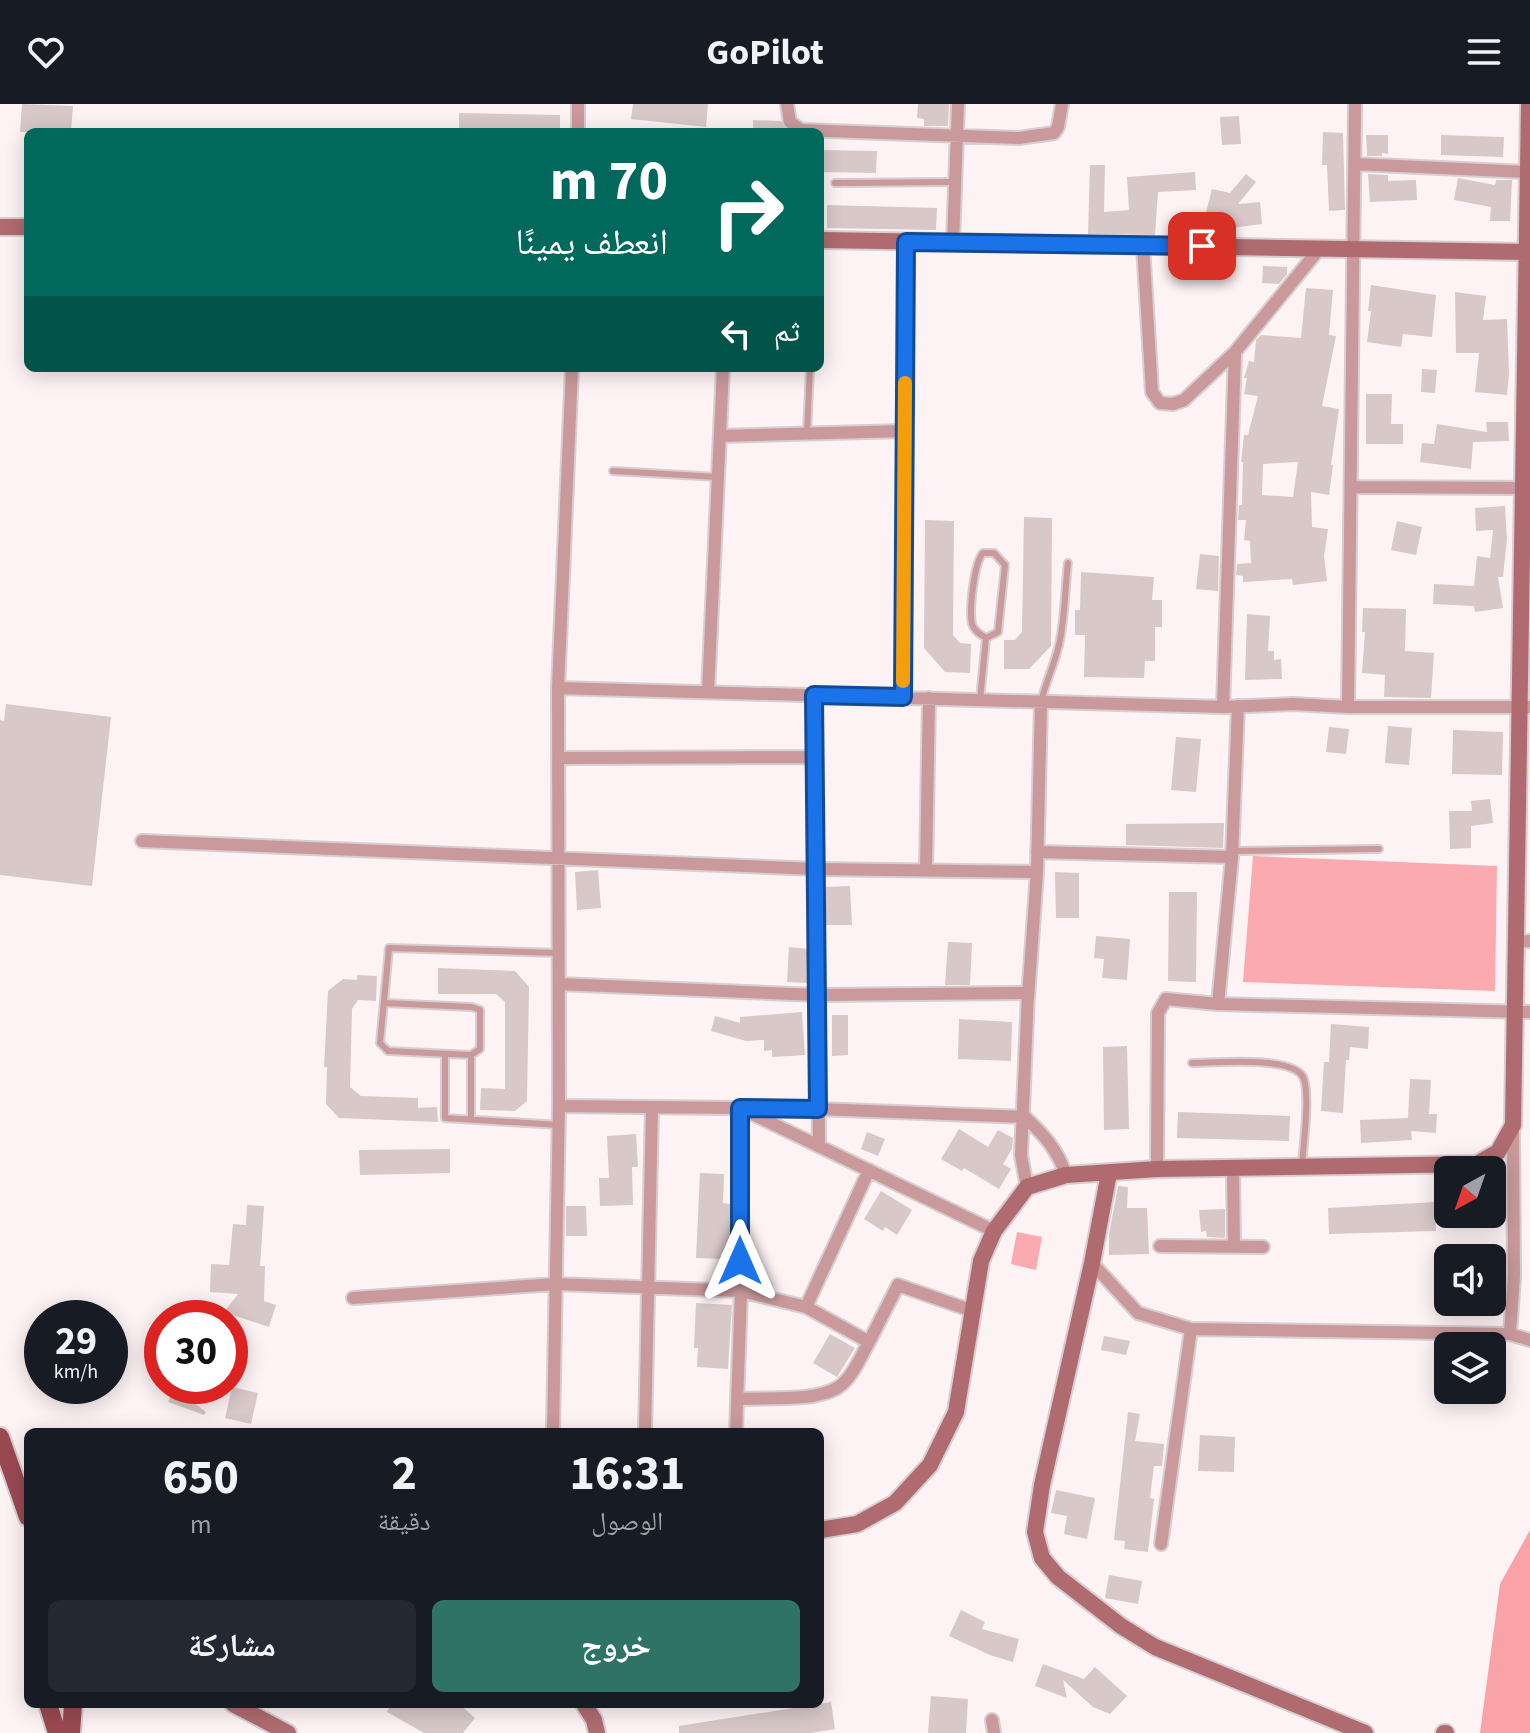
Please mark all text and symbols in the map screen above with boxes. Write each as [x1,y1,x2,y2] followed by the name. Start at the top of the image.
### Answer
[706,27,824,78] text: GoPilot
[24,30,68,74] icon: heart
[1462,30,1506,74] icon: menu
[550,142,668,221] text: 70 m
[696,160,800,264] icon: right
[1168,212,1236,280] pin
[516,217,668,268] text: انعطف يمينًا
[1180,224,1224,268] icon: arrive
[774,310,800,353] text: ثم
[714,312,758,356] icon: left
[1434,1156,1506,1228] north arrow
[1434,1156,1506,1404] map controls
[698,1219,782,1303] position arrow
[1434,1244,1506,1316] button: sound
[144,1300,248,1404] speed limit sign: 30
[55,1313,97,1370] text: 29
[1434,1332,1506,1404] button: layers
[54,1358,98,1386] text: km/h
[391,1440,417,1508] text: 2
[569,1440,685,1508] text: 16:31
[163,1444,239,1512] text: 650
[378,1503,431,1540] text: دقيقة
[591,1503,663,1540] text: الوصول
[190,1506,212,1543] text: m
[48,1600,416,1692] button: مشاركة
[432,1600,800,1692] button: خروج

